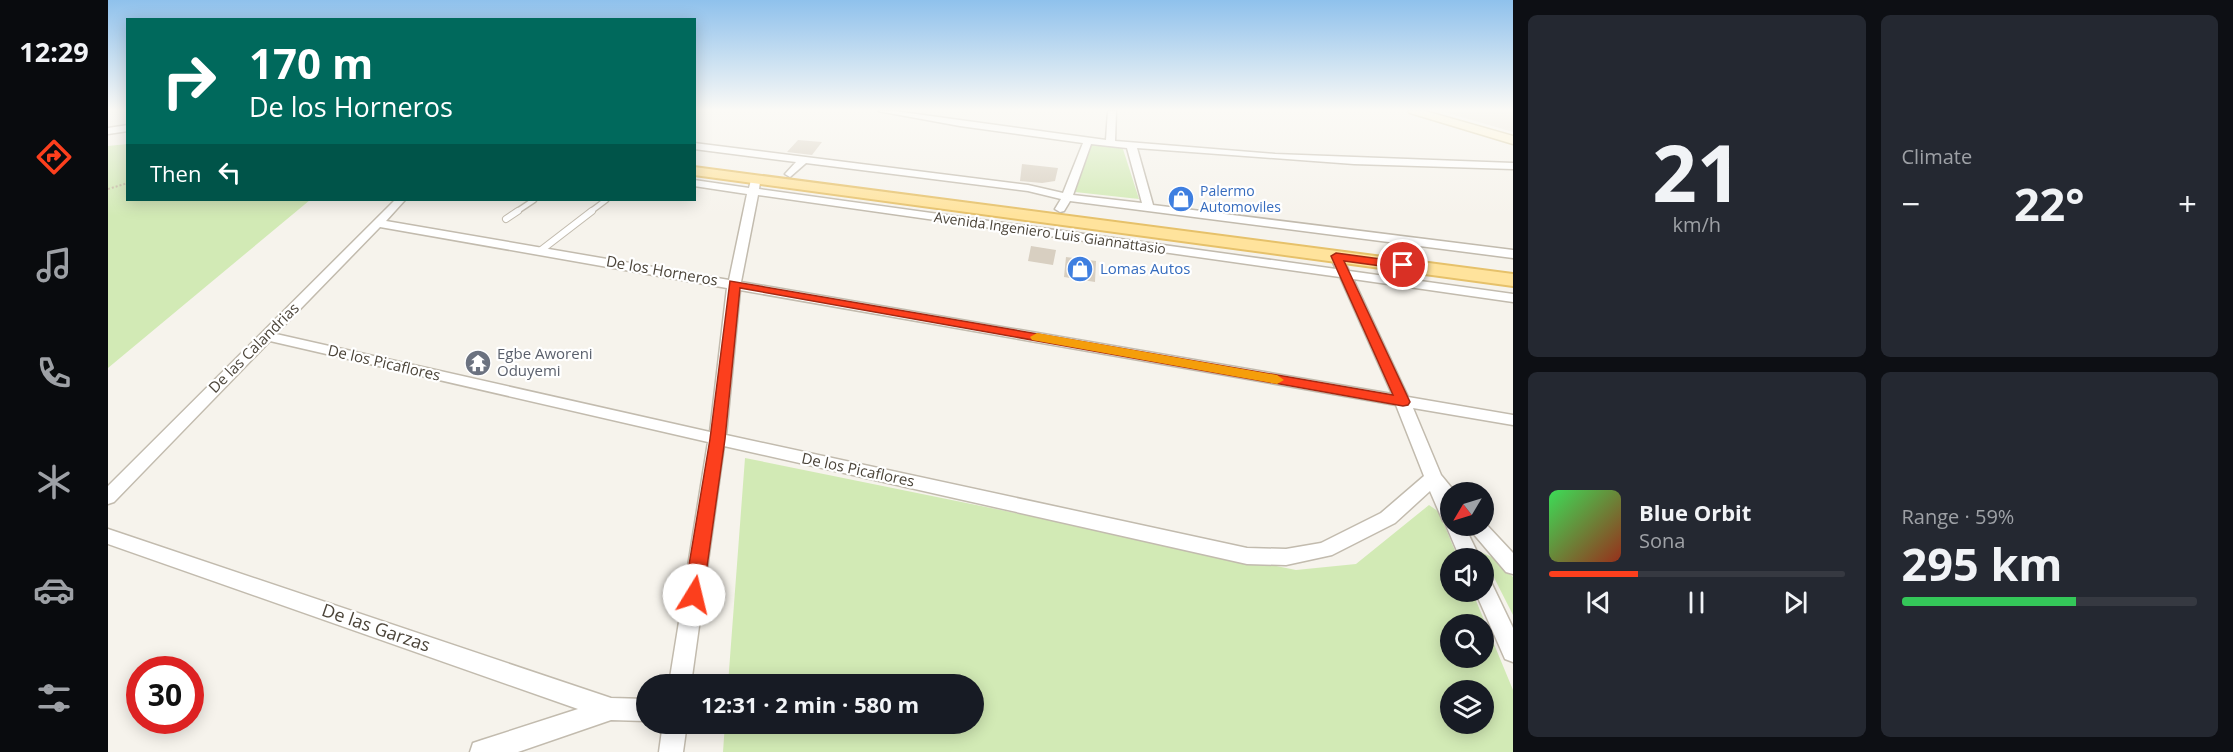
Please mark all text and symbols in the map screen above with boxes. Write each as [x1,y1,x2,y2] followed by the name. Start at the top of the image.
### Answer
[19,33,89,70] text: 12:29
[249,34,373,91] text: 170 m
[150,42,228,120] icon: right
[249,88,453,125] text: De los Horneros
[1652,119,1741,225] text: 21
[33,136,75,178] icon: directions
[1902,143,1972,170] text: Climate
[213,156,246,189] icon: left
[150,158,201,188] text: Then
[2014,173,2085,234] text: 22°
[1200,181,1281,216] place label: Palermo Automoviles
[1902,181,1920,226] text: −
[2178,181,2197,226] text: +
[1166,184,1196,214] shop icon: Palermo Automoviles
[933,207,1167,258] street label: Avenida Ingeniero Luis Giannattasio
[1672,211,1721,238] text: km/h
[1377,239,1428,290] pin
[33,244,75,286] icon: music
[1386,248,1419,281] icon: arrive
[605,250,720,290] street label: De los Horneros
[1065,254,1095,284] shop icon: Lomas Autos
[1100,258,1190,278] place label: Lomas Autos
[204,298,303,397] street label: De las Calandrias
[326,339,442,385] street label: De los Picaflores
[497,343,593,380] place label: Egbe Aworeni Oduyemi
[463,348,493,378] temple icon: Egbe Aworeni Oduyemi
[33,352,75,394] icon: phone
[800,447,917,491] street label: De los Picaflores
[33,461,75,503] icon: climate
[1440,482,1494,536] north arrow
[1440,482,1494,734] map controls
[1639,497,1751,527] text: Blue Orbit
[1902,503,2014,530] text: Range · 59%
[1639,527,1685,554] text: Sona
[1902,533,2062,594] text: 295 km
[1440,548,1494,602] button: sound
[662,563,726,627] position arrow
[33,569,75,611] icon: car
[1582,586,1615,619] icon: previous
[1680,586,1713,619] icon: pause
[1779,586,1812,619] icon: next
[319,597,434,657] street label: De las Garzas
[1440,614,1494,668] button: search
[126,656,204,734] speed limit sign: 30
[33,677,75,719] icon: filters
[1440,680,1494,734] button: layers
[701,689,919,719] text: 12:31 · 2 min · 580 m

